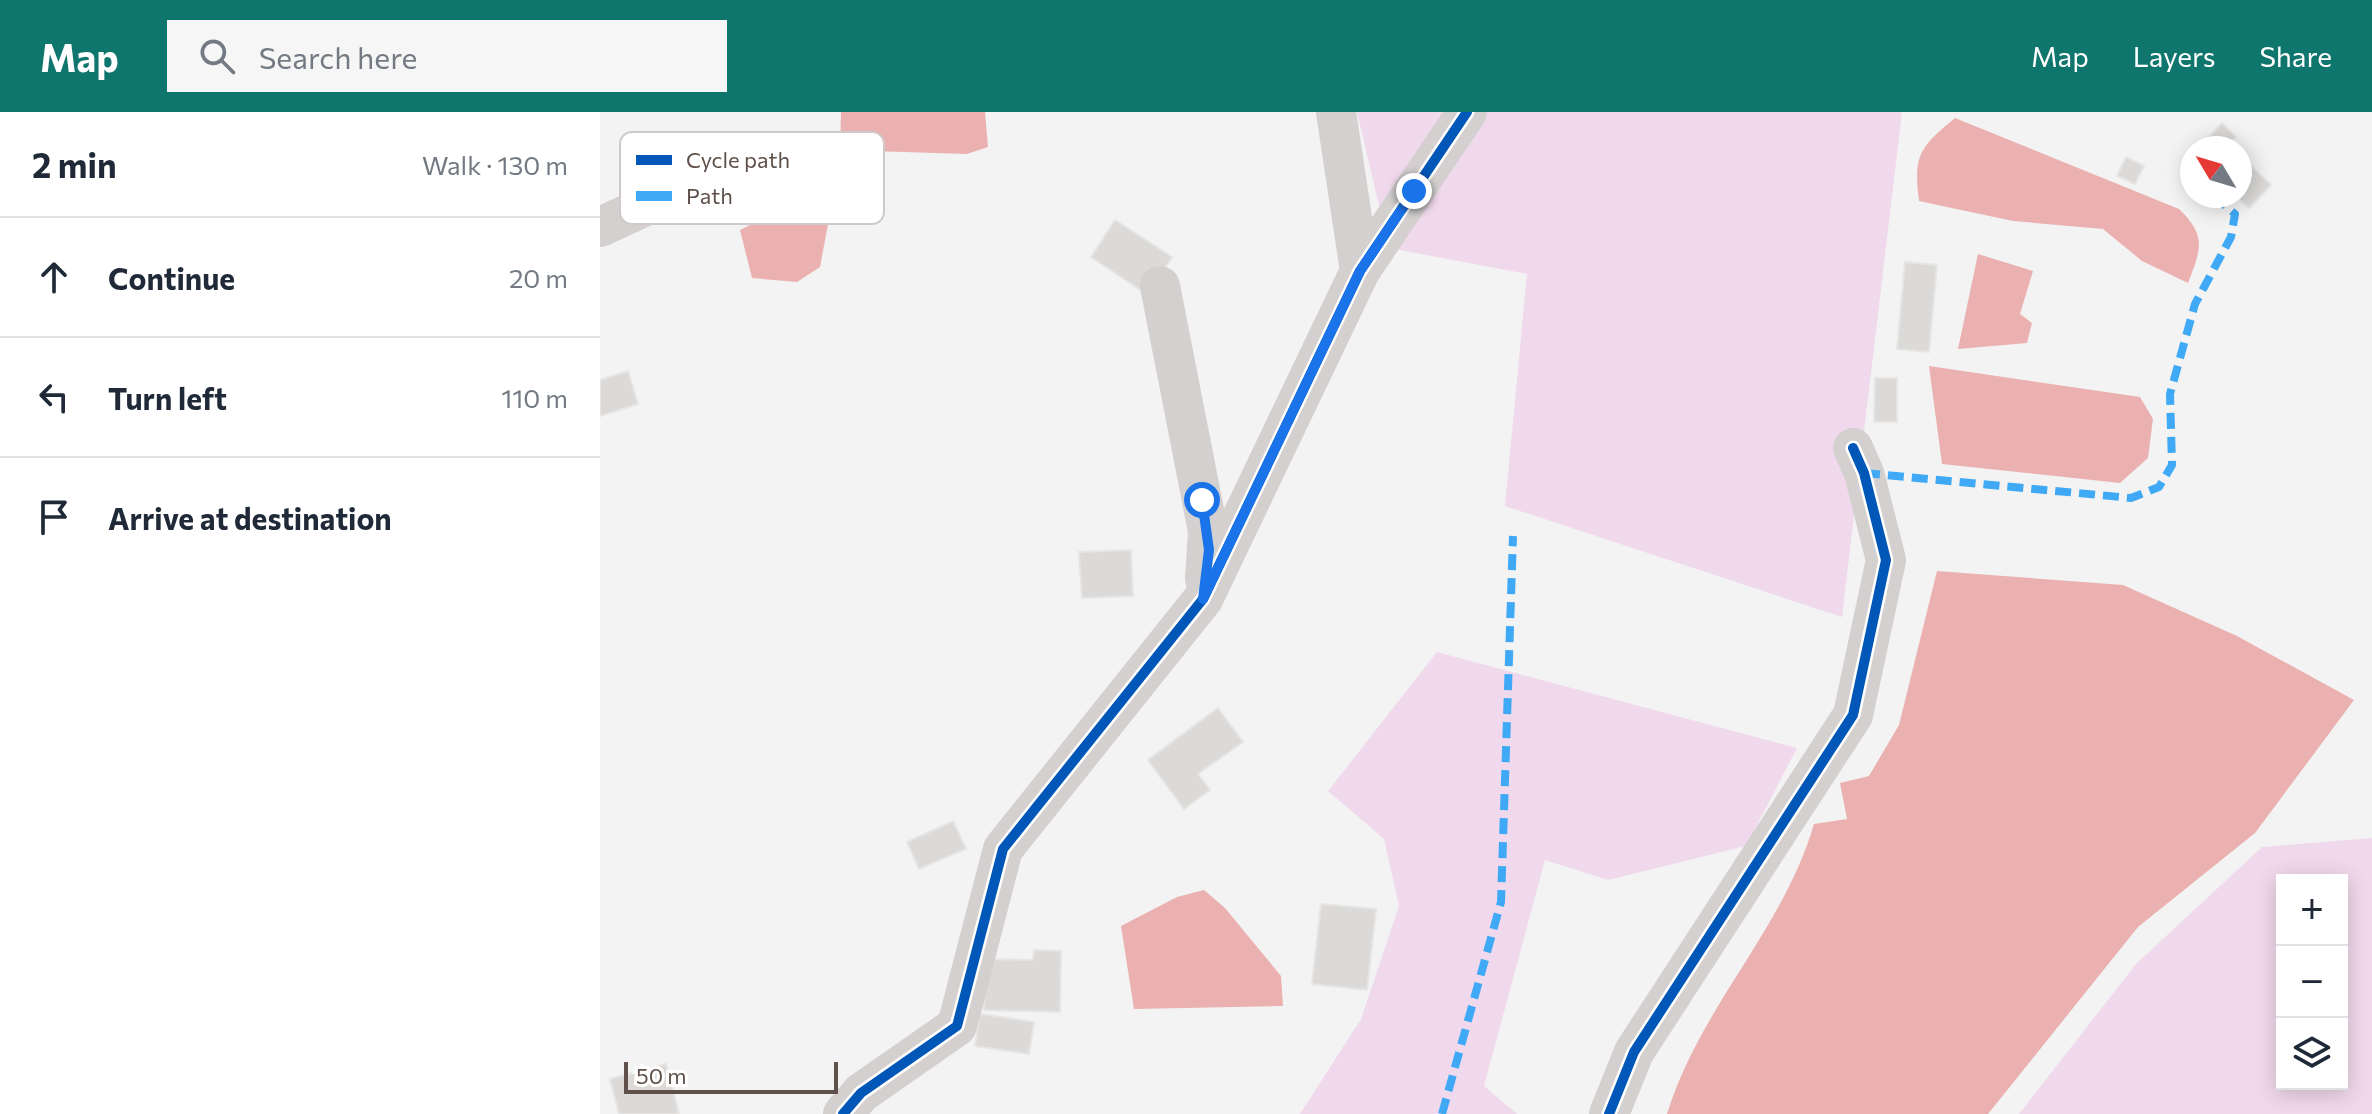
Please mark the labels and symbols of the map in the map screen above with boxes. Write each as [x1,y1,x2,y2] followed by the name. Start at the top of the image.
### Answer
[620,132,884,224] legend
[2180,136,2252,208] north arrow
[686,146,790,173] text: Cycle path
[1396,173,1432,209] route end
[686,182,733,209] text: Path
[1184,482,1220,518] route start
[624,1058,838,1094] scale bar

